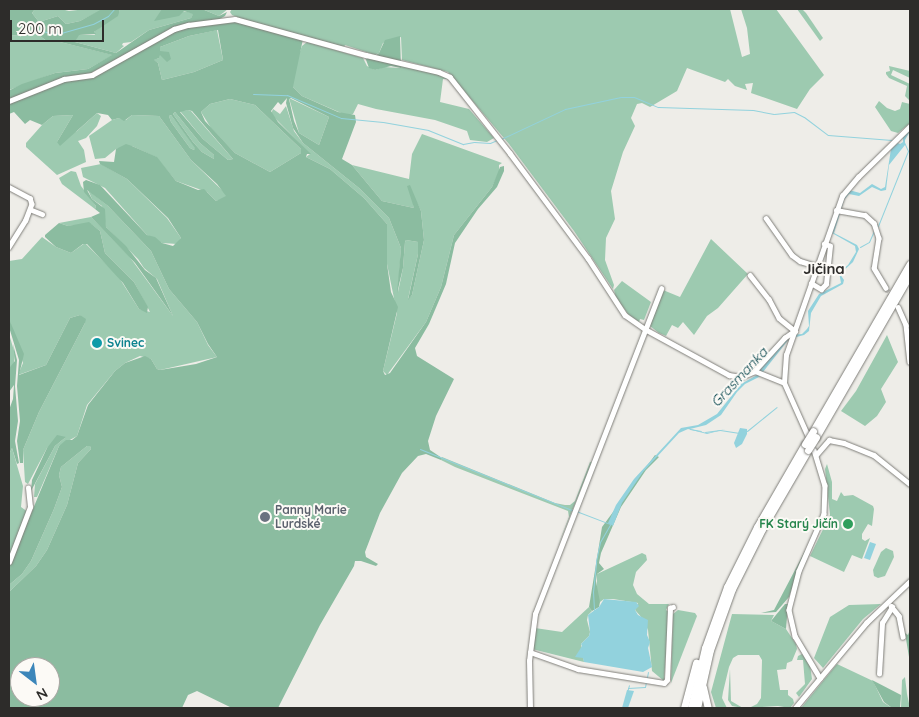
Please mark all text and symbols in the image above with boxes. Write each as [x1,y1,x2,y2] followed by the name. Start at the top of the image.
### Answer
[12,10,106,42] scale bar
[18,19,62,38] text: 200 m
[803,260,845,278] district label: Jičina
[107,336,144,350] place label: Svinec
[91,337,103,349] marker: Svinec
[707,344,771,410] water label: Grasmanka
[275,503,347,531] place label: Panny Marie Lurdské
[259,511,271,523] marker: Panny Marie Lurdské
[759,517,838,531] place label: FK Starý Jičín
[842,518,854,530] marker: FK Starý Jičín
[10,657,60,707] north arrow
[33,684,51,704] text: N

